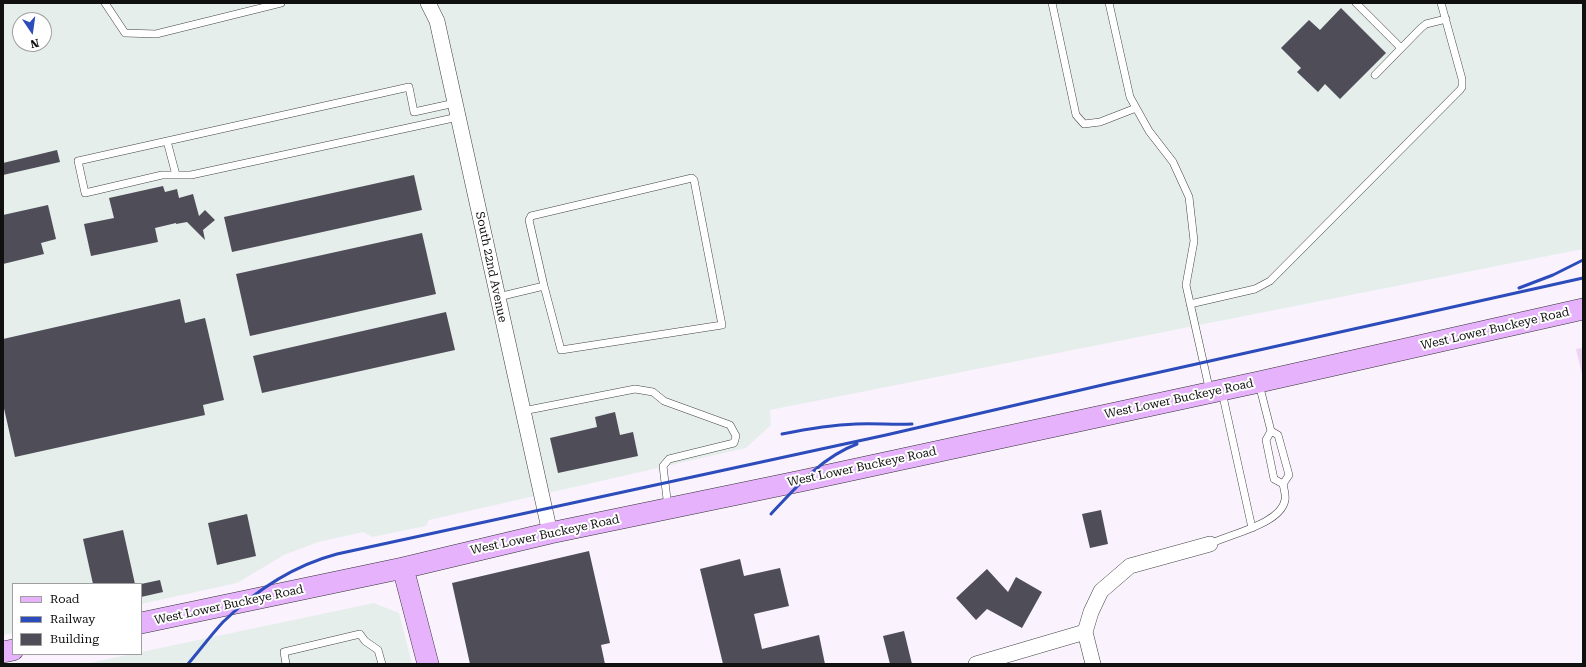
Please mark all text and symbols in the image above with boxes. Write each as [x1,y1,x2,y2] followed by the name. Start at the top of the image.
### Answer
[12,12,52,52] north arrow
[29,36,40,50] text: N
[472,210,510,324] street label: South 22nd Avenue
[1419,305,1571,353] street label: West Lower Buckeye Road
[1103,376,1255,422] street label: West Lower Buckeye Road
[786,444,938,490] street label: West Lower Buckeye Road
[469,512,621,558] street label: West Lower Buckeye Road
[153,582,305,628] street label: West Lower Buckeye Road
[12,583,142,655] legend
[50,592,79,606] text: Road
[50,612,95,626] text: Railway
[50,632,99,646] text: Building

